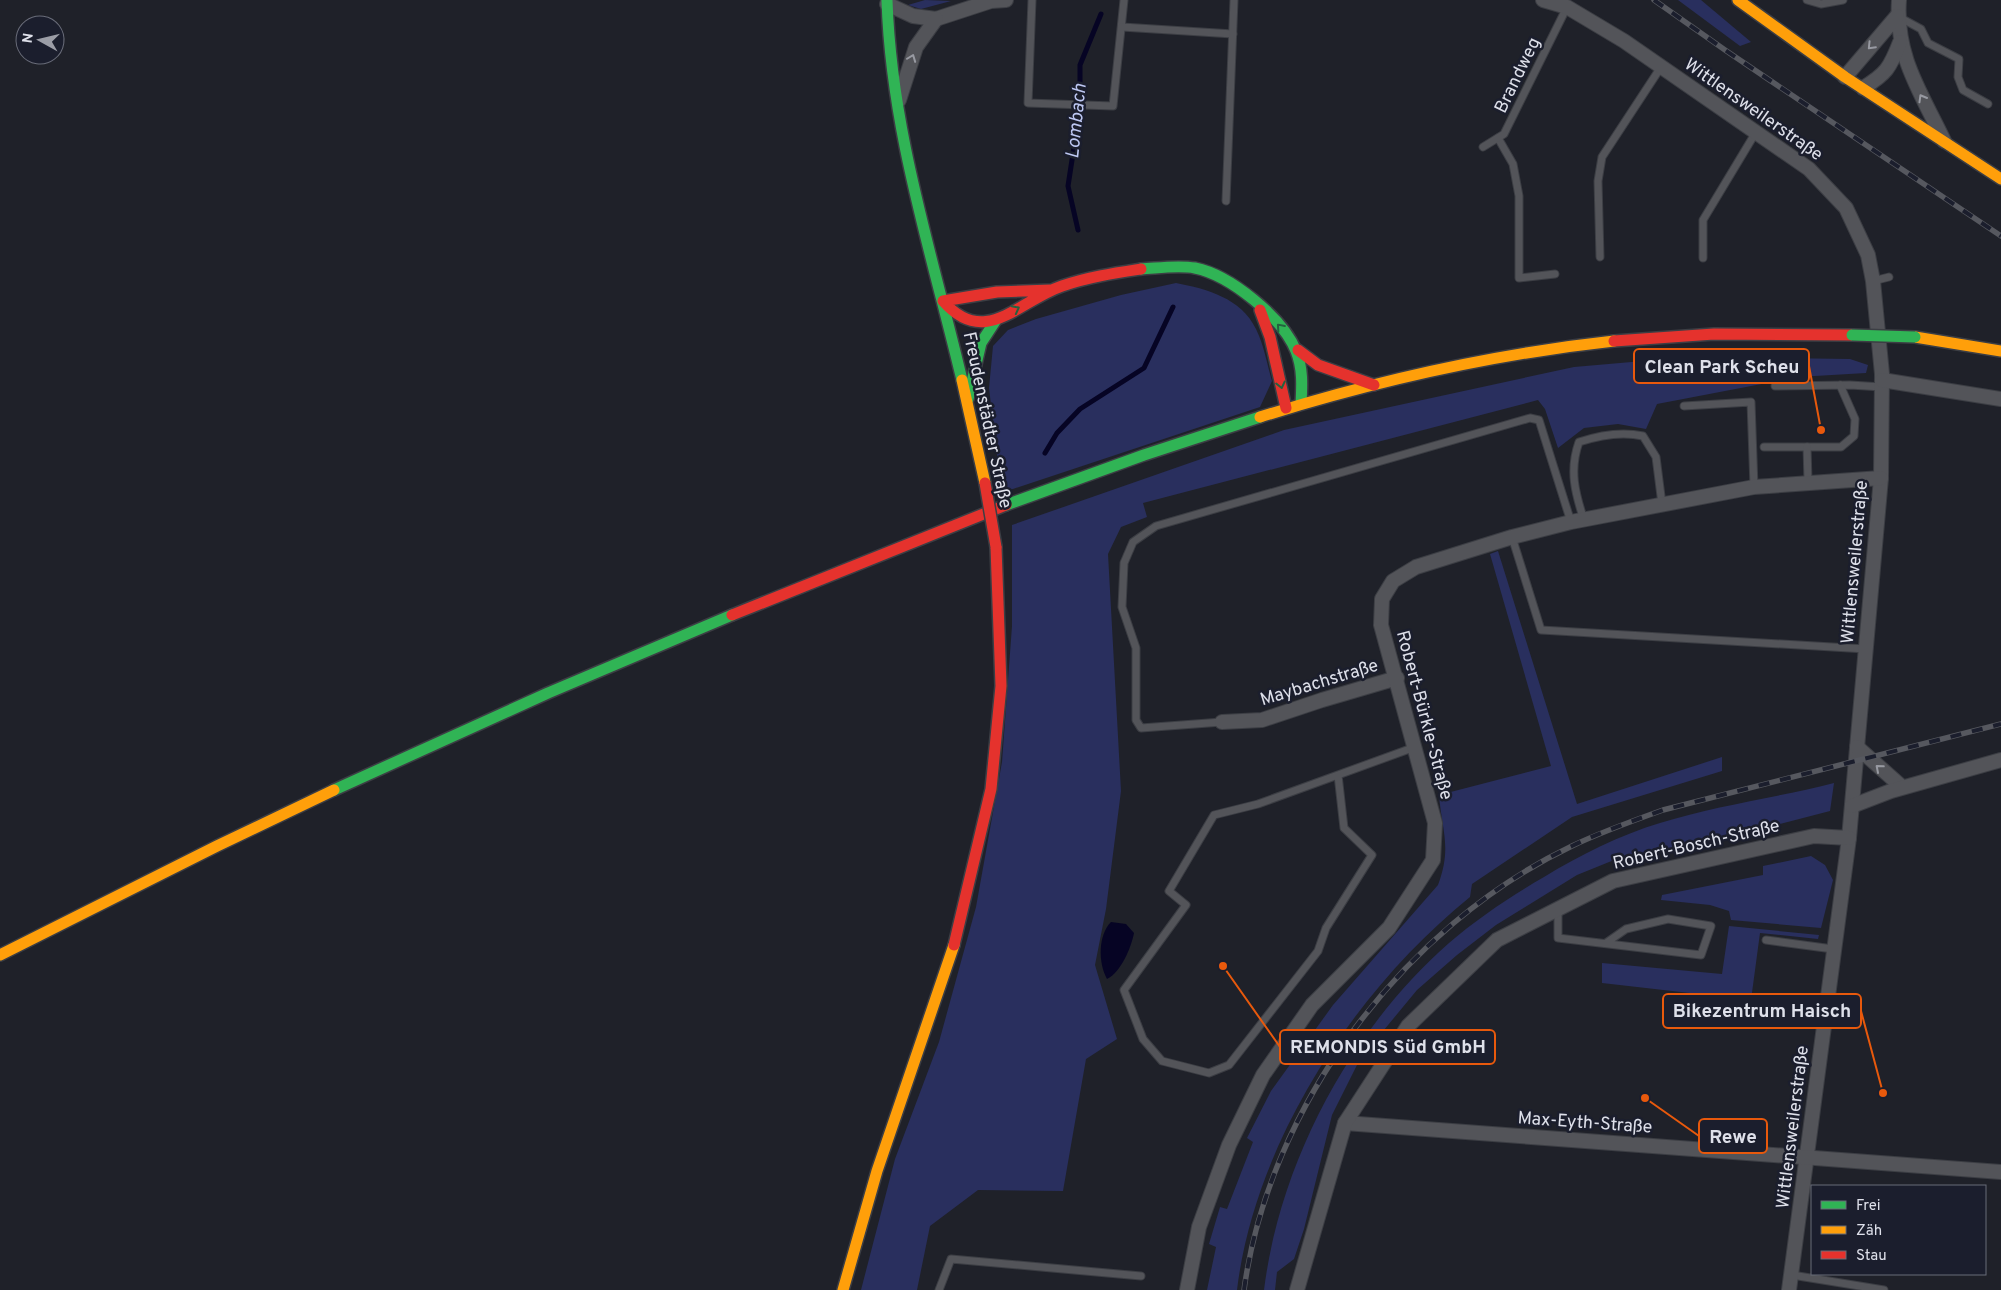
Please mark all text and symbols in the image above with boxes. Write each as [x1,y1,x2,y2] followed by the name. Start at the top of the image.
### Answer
[15,15,65,65] north arrow
[19,32,38,45] text: N
[1490,34,1547,117] street label: Brandweg
[1867,40,1876,49] one-way arrow
[906,54,916,63] one-way arrow
[1679,54,1827,167] street label: Wittlensweilerstraße
[1061,82,1093,160] water label: Lombach
[1919,95,1929,104] one-way arrow
[1011,305,1020,315] one-way arrow
[1277,323,1286,332] one-way arrow
[957,330,1016,511] street label: Freudenstädter Straße
[1634,349,1809,383] callout: Clean Park Scheu
[1644,356,1800,380] text: Clean Park Scheu
[1275,381,1286,390] one-way arrow
[1837,479,1874,645] street label: Wittlensweilerstraße
[1390,628,1457,803] street label: Robert-Bürkle-Straße
[1258,655,1381,712] street label: Maybachstraße
[1875,764,1884,773] one-way arrow
[1611,815,1782,876] street label: Robert-Bosch-Straße
[1663,994,1861,1028] callout: Bikezentrum Haisch
[1673,1000,1851,1024] text: Bikezentrum Haisch
[1280,1030,1495,1064] callout: REMONDIS Süd GmbH
[1290,1036,1486,1060] text: REMONDIS Süd GmbH
[1772,1044,1815,1210] street label: Wittlensweilerstraße
[1517,1107,1653,1140] street label: Max-Eyth-Straße
[1699,1119,1767,1153] callout: Rewe
[1709,1126,1757,1150] text: Rewe
[1811,1185,1986,1275] legend
[1856,1197,1881,1216] text: Frei
[1856,1222,1882,1241] text: Zäh
[1856,1247,1887,1266] text: Stau

